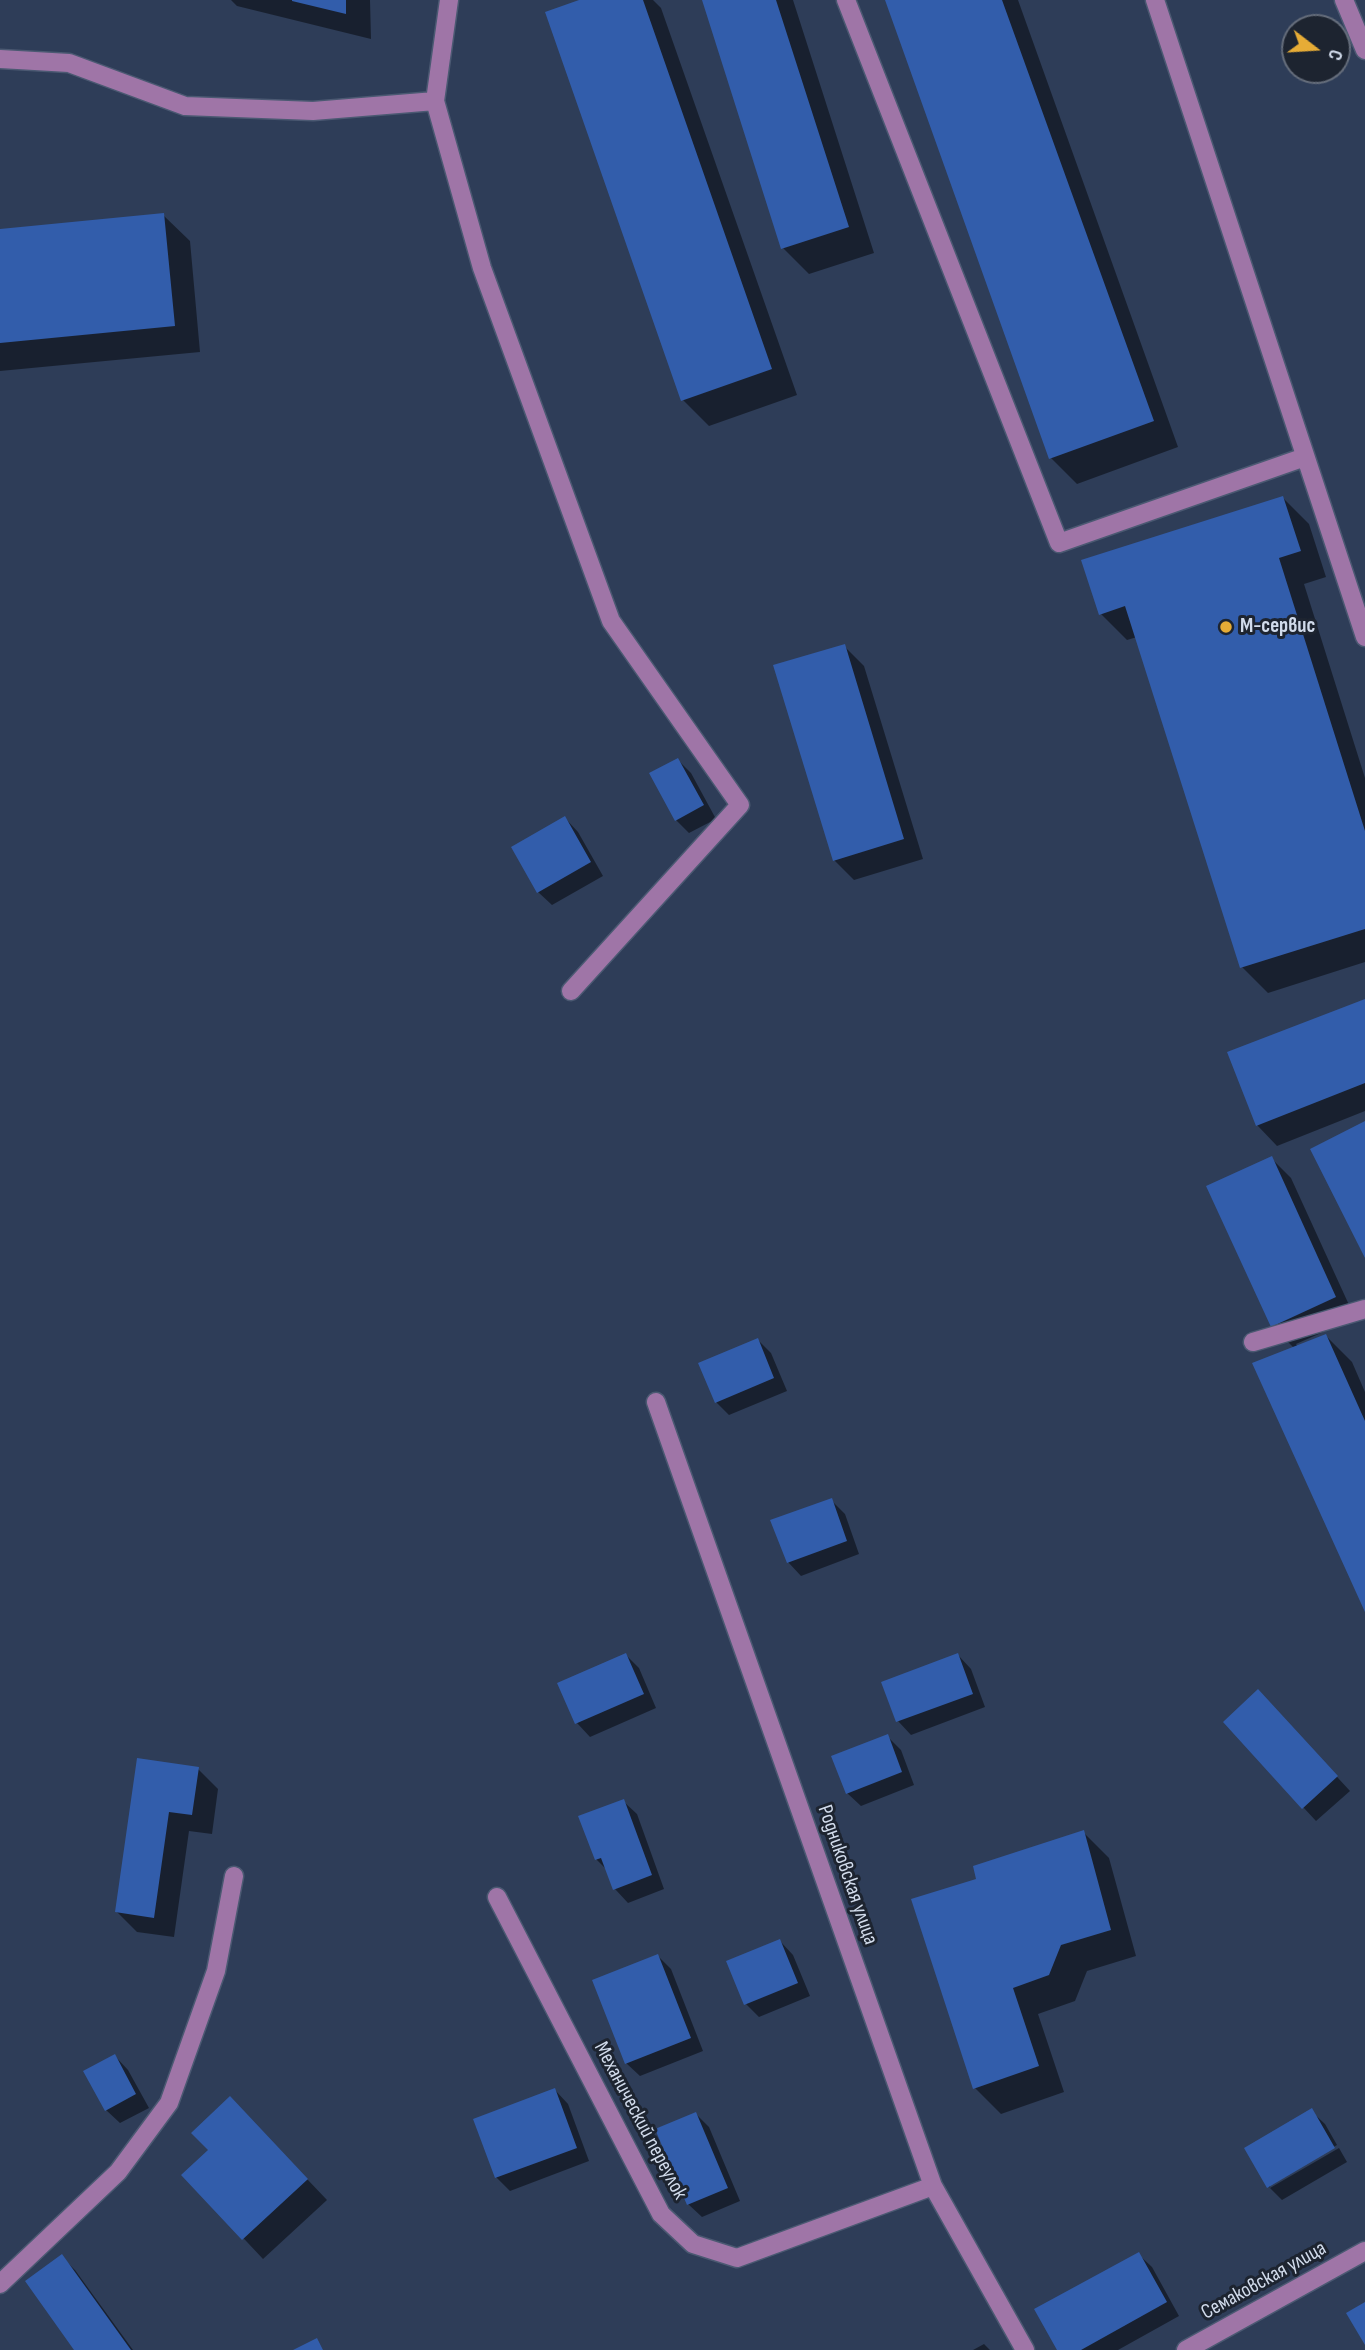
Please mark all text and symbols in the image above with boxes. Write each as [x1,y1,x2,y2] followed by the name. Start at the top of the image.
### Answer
[1281,14,1351,84] north arrow
[1322,47,1347,63] text: С
[1240,614,1315,640] place label: М-сервис
[1218,619,1234,635] marker: М-сервис
[811,1802,883,1948] street label: Родниковская улица
[588,2038,692,2204] street label: Механический переулок
[1197,2236,1331,2326] street label: Семаковская улица

